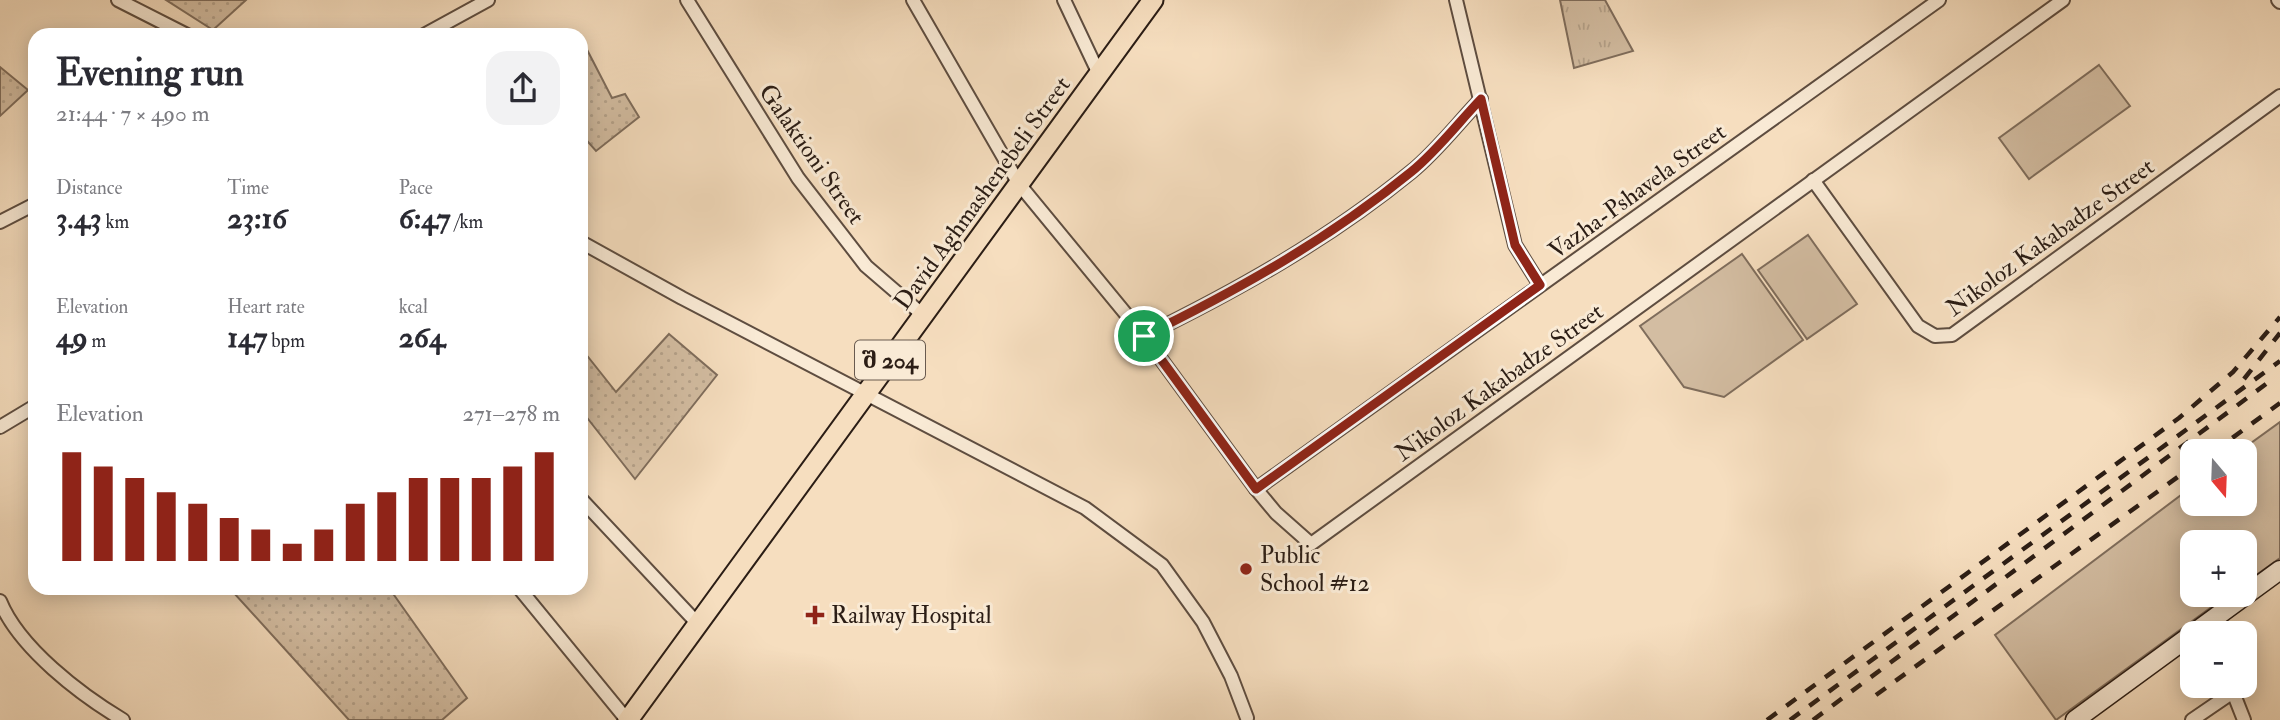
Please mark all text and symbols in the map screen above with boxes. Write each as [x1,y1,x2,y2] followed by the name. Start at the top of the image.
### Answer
[56,49,244,97] text: Evening run
[486,51,560,125] button: share
[887,70,1078,316] street label: David Aghmashenebeli Street
[752,78,872,231] street label: Galaktioni Street
[56,99,210,128] text: 21:44 · 7 × 490 m
[1542,116,1732,266] street label: Vazha-Pshavela Street
[1940,151,2161,323] street label: Nikoloz Kakabadze Street
[56,176,122,200] text: Distance
[227,176,269,200] text: Time
[399,176,433,200] text: Pace
[56,200,101,237] text: 3.43
[227,200,287,237] text: 23:16
[399,200,450,237] text: 6:47
[101,210,129,234] text: km
[450,210,483,234] text: /km
[56,295,128,319] text: Elevation
[227,295,305,319] text: Heart rate
[399,295,428,319] text: kcal
[1389,296,1610,468] street label: Nikoloz Kakabadze Street
[1114,306,1174,366] pin
[1125,317,1163,355] icon: arrive
[56,319,88,356] text: 49
[227,319,267,356] text: 147
[399,319,445,356] text: 264
[88,329,106,353] text: m
[267,329,305,353] text: bpm
[855,340,925,380] road number: შ 204
[56,399,144,428] text: Elevation
[462,399,560,428] text: 271–278 m
[2180,439,2258,516] north arrow
[2180,439,2257,698] map controls
[2180,530,2257,607] button: +
[1260,540,1370,599] place label: Public School #12
[1238,561,1254,577] marker: Public School #12
[831,600,992,631] place label: Railway Hospital
[805,605,825,625] marker: Railway Hospital
[2180,621,2257,698] button: −

